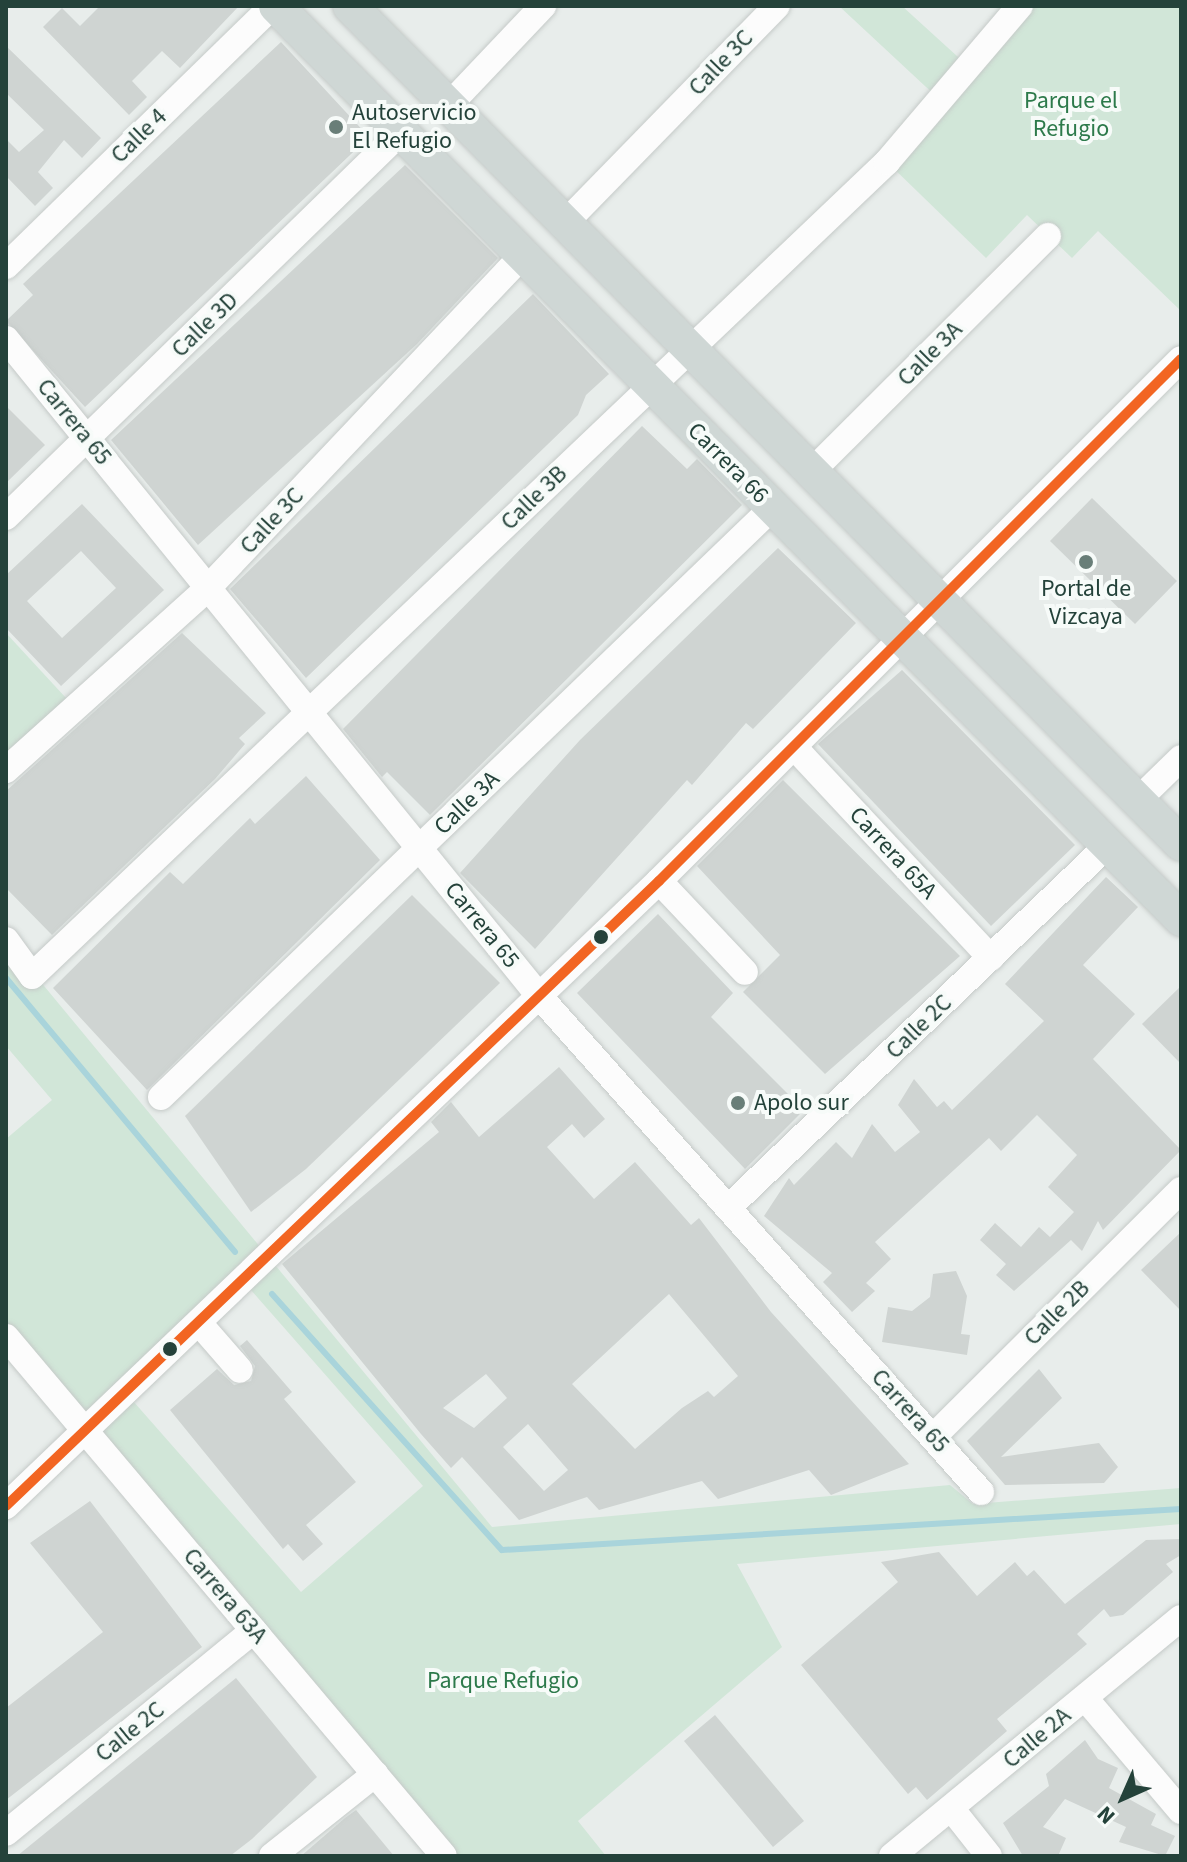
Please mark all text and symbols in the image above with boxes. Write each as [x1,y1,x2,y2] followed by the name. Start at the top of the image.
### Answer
[683,24,759,102] street label: Calle 3C
[1024,87,1118,143] park label: Parque el Refugio
[352,99,477,155] place label: Autoservicio El Refugio
[105,102,173,170] street label: Calle 4
[327,118,345,136] marker: Autoservicio El Refugio
[166,286,244,364] street label: Calle 3D
[892,316,968,392] street label: Calle 3A
[31,373,117,471] street label: Carrera 65
[682,417,774,509] street label: Carrera 66
[495,460,573,536] street label: Calle 3B
[234,482,310,560] street label: Calle 3C
[1077,553,1095,571] marker: Portal de Vizcaya
[1041,575,1131,631] place label: Portal de Vizcaya
[428,765,506,841] street label: Calle 3A
[843,801,943,905] street label: Carrera 65A
[439,876,525,974] street label: Carrera 65
[593,929,609,945] unlabelled marker
[880,989,958,1065] street label: Calle 2C
[754,1089,849,1117] place label: Apolo sur
[729,1094,747,1112] marker: Apolo sur
[1018,1274,1096,1352] street label: Calle 2B
[162,1341,178,1357] unlabelled marker
[865,1363,955,1459] street label: Carrera 65
[177,1542,273,1650] street label: Carrera 63A
[427,1667,579,1695] park label: Parque Refugio
[90,1696,170,1768] street label: Calle 2C
[997,1701,1077,1775] street label: Calle 2A
[1083,1758,1163,1838] north arrow
[1090,1798,1123,1831] text: N

